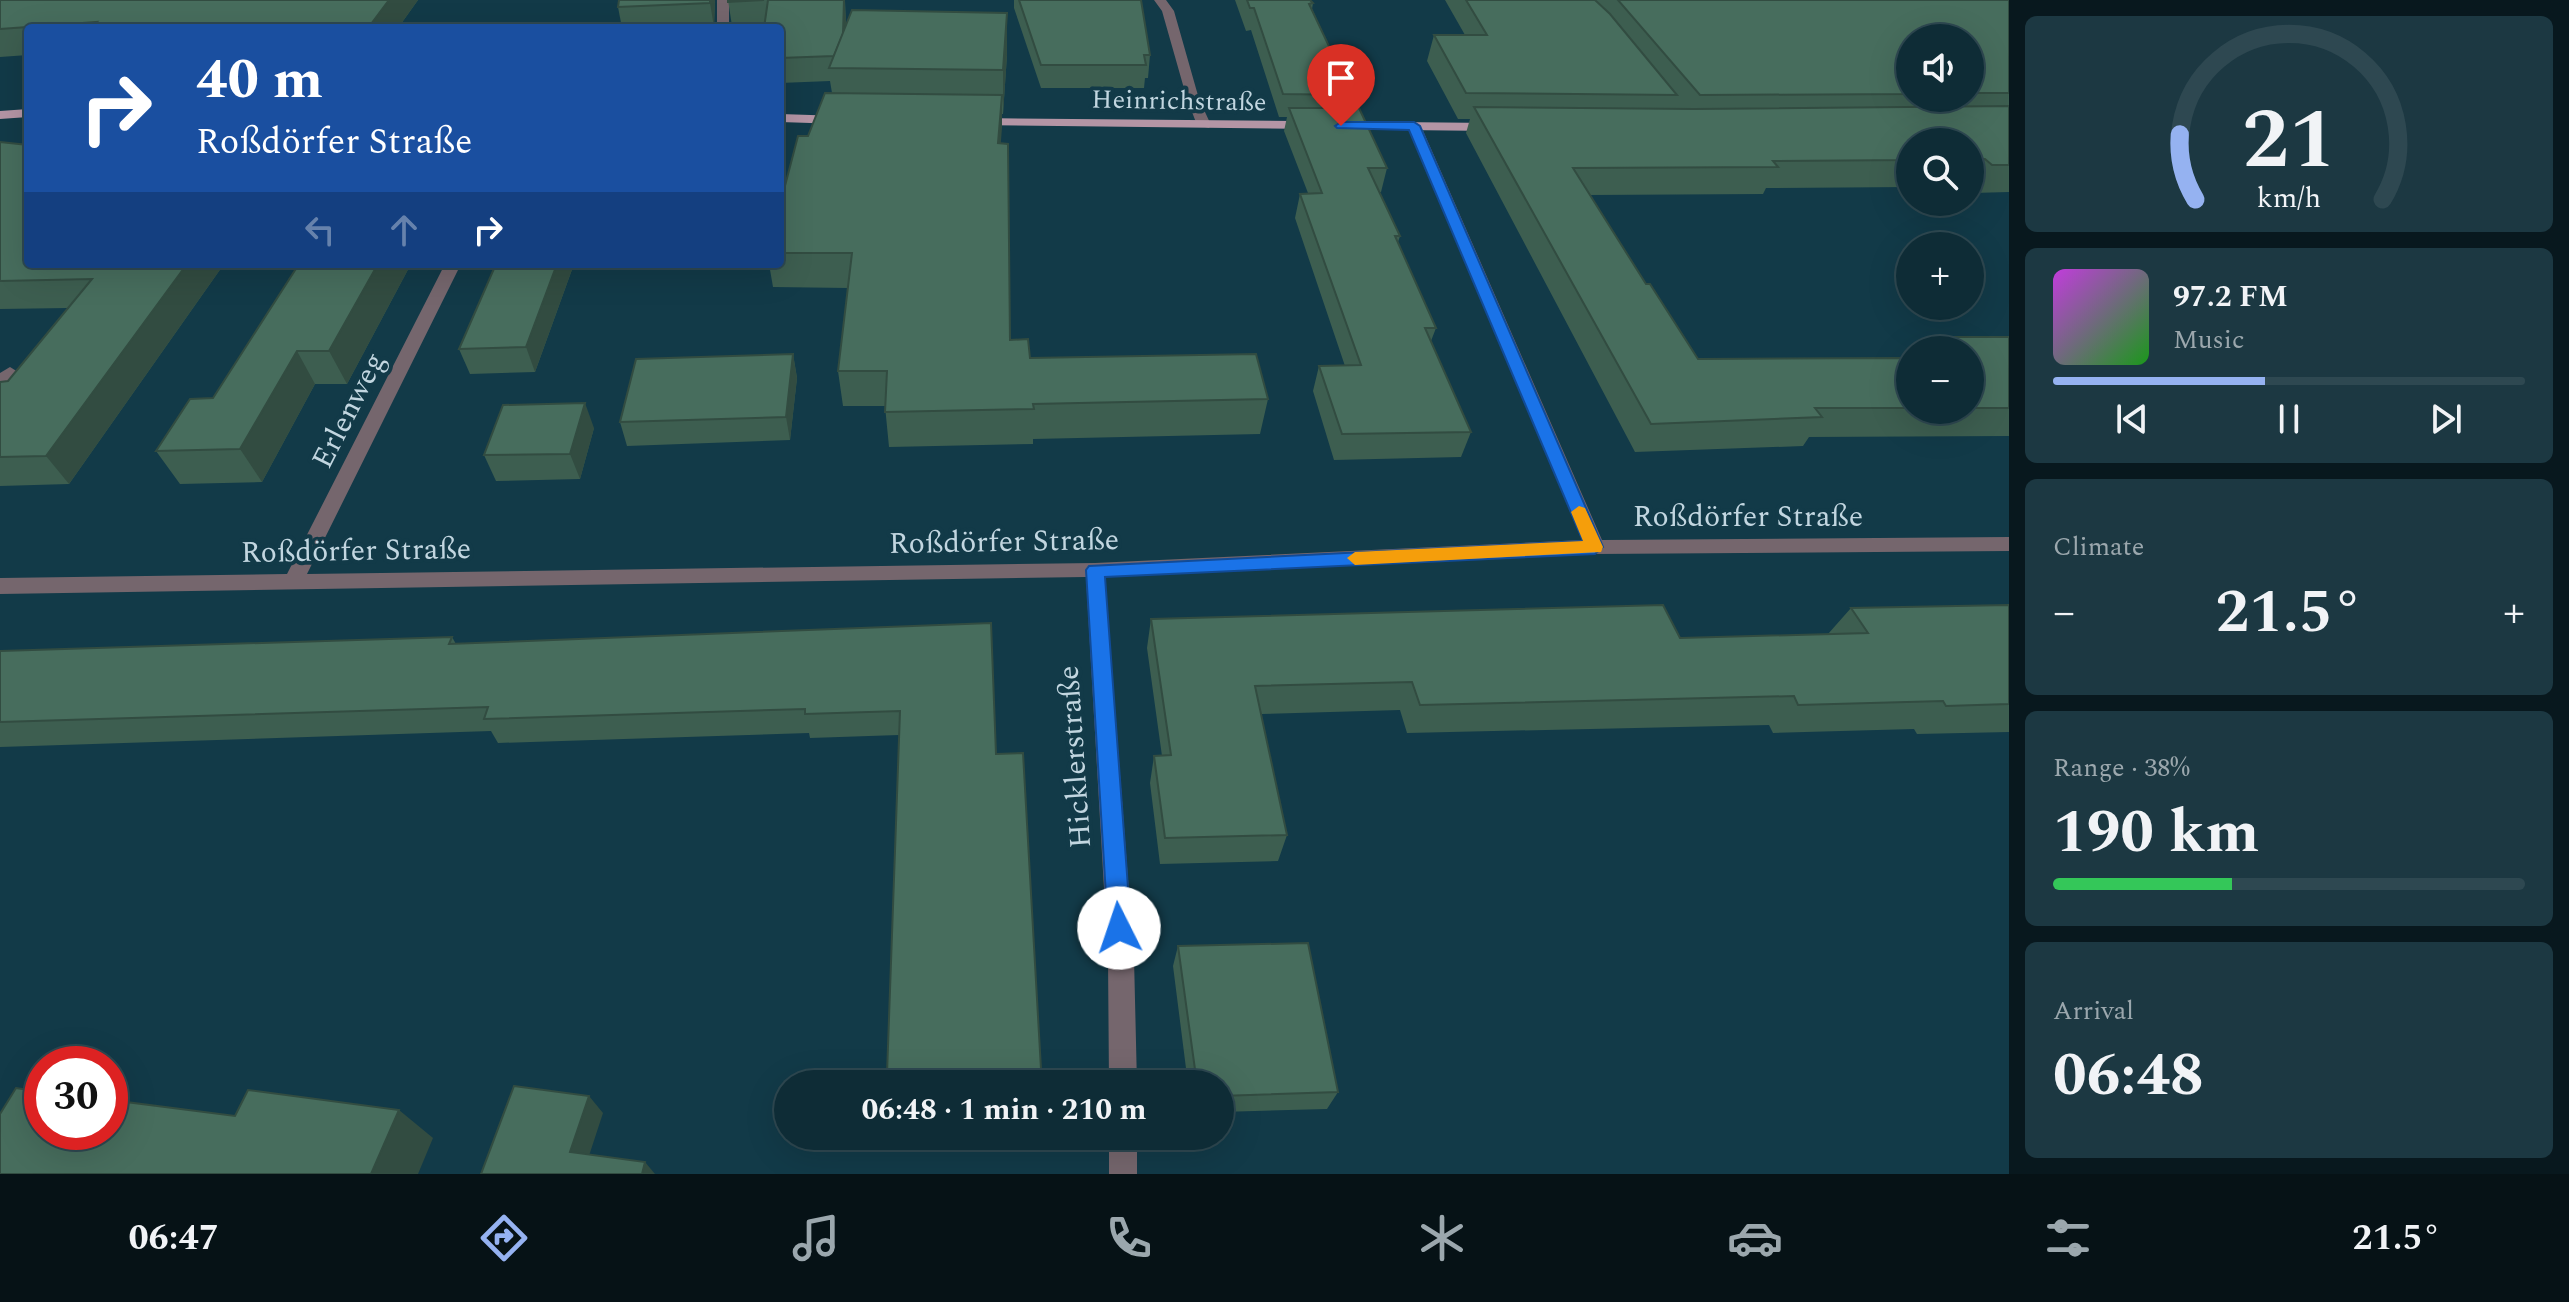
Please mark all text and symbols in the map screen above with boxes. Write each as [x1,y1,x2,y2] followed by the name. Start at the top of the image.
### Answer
[1896,24,1984,424] map controls
[1896,24,1984,112] button: sound
[196,38,323,123] text: 40 m
[1307,44,1375,126] pin
[64,56,168,160] icon: right
[1319,56,1363,100] icon: arrive
[2242,77,2336,204] text: 21
[1091,79,1267,123] street label: Heinrichstraße
[196,115,473,170] text: Roßdörfer Straße
[1896,128,1984,216] button: search
[2257,177,2321,220] text: km/h
[298,208,342,252] icon: left
[382,208,426,252] icon: ahead
[466,208,510,252] icon: right
[1896,232,1984,320] button: +
[2173,274,2288,320] text: 97.2 FM
[2173,320,2244,360] text: Music
[1896,336,1984,424] button: −
[300,344,398,477] street label: Erlenweg
[2110,397,2154,441] icon: previous
[2267,397,2311,441] icon: pause
[2424,397,2468,441] icon: next
[1633,494,1863,540] street label: Roßdörfer Straße
[888,517,1120,567] street label: Roßdörfer Straße
[240,526,472,576] street label: Roßdörfer Straße
[2053,527,2144,567] text: Climate
[2215,567,2363,659] text: 21.5°
[2053,579,2075,646] text: −
[2503,579,2525,646] text: +
[1046,664,1104,850] street label: Hicklerstraße
[2053,748,2190,788] text: Range · 38%
[2053,787,2259,879] text: 190 km
[1077,886,1161,970] position arrow
[2053,991,2134,1031] text: Arrival
[2053,1030,2204,1122] text: 06:48
[24,1046,128,1150] speed limit sign: 30
[861,1087,1147,1133] text: 06:48 · 1 min · 210 m
[476,1210,532,1266] icon: directions
[788,1210,844,1266] icon: music
[1101,1210,1157,1266] icon: phone
[1414,1210,1470,1266] icon: climate
[1727,1210,1783,1266] icon: car
[2040,1210,2096,1266] icon: filters
[128,1211,219,1266] text: 06:47
[2352,1211,2441,1266] text: 21.5°

